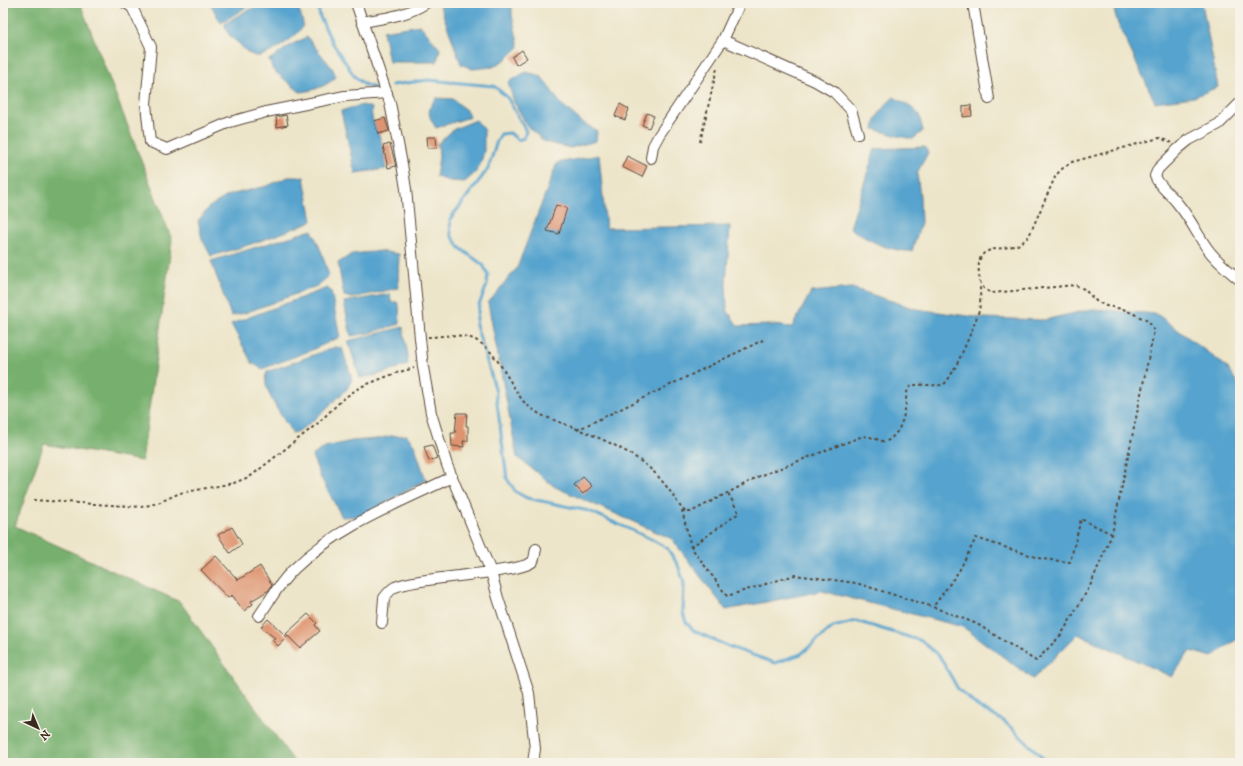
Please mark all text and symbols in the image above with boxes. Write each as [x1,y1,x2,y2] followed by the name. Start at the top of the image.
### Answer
[18,708,58,748] north arrow
[36,726,52,743] text: N

